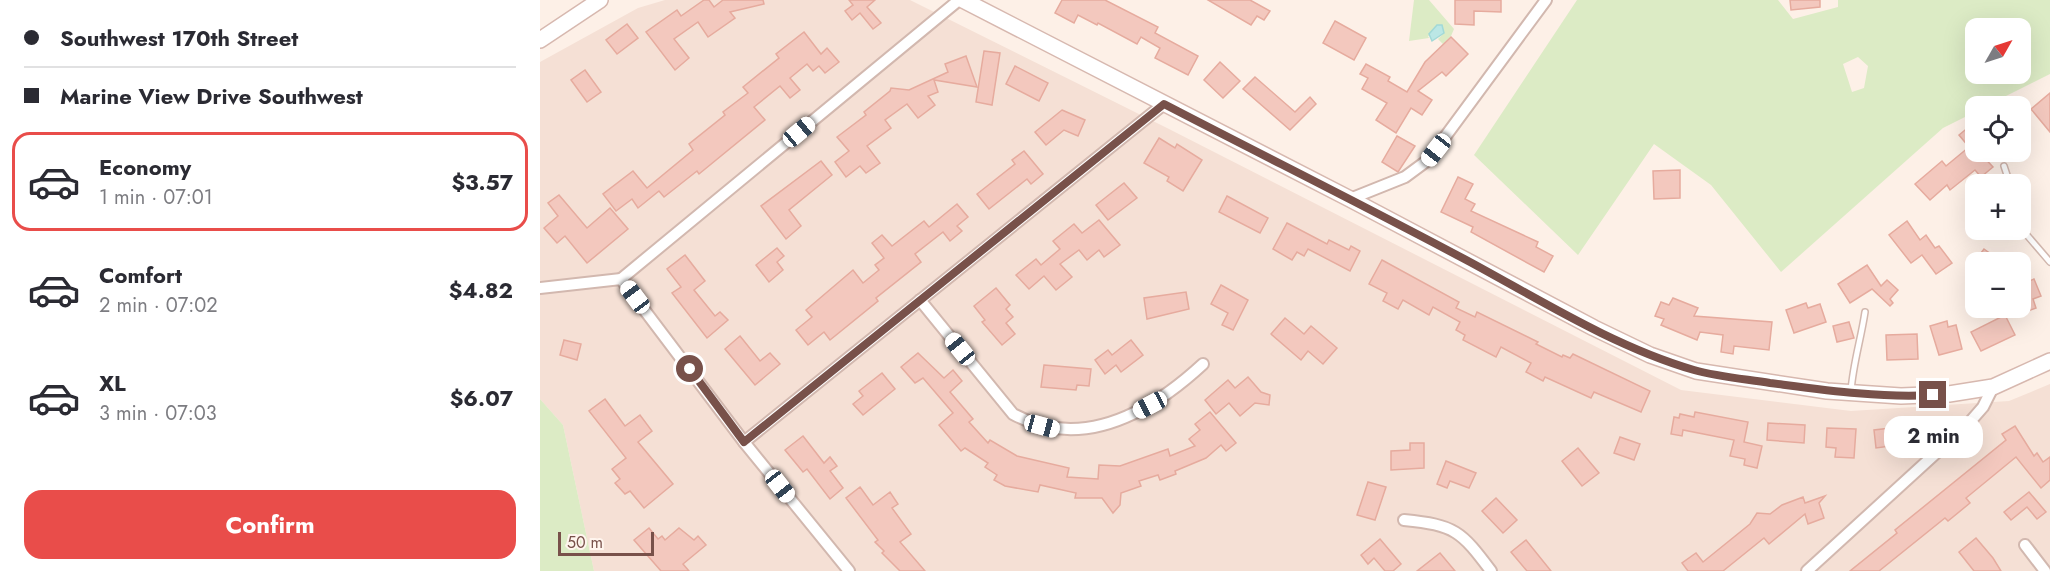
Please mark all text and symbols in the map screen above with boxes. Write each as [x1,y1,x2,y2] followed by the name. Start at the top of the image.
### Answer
[1965,18,2031,84] north arrow
[1965,18,2031,318] map controls
[60,22,298,54] text: Southwest 170th Street
[60,80,363,112] text: Marine View Drive Southwest
[1965,96,2031,162] button: locate
[779,114,819,150] car
[1418,130,1454,170] car
[99,151,191,183] text: Economy
[27,155,81,209] icon: car
[451,166,513,198] text: $3.57
[1965,174,2031,240] button: +
[99,183,213,212] text: 1 min · 07:01
[1965,252,2031,318] button: −
[99,259,182,291] text: Comfort
[27,263,81,317] icon: car
[449,274,513,306] text: $4.82
[617,277,653,317] car
[99,291,218,320] text: 2 min · 07:02
[942,329,978,369] car
[676,355,703,382] route start
[99,367,126,399] text: XL
[27,371,81,425] icon: car
[1919,381,1946,408] route end
[450,382,513,414] text: $6.07
[1130,389,1170,421] car
[99,399,217,428] text: 3 min · 07:03
[1022,413,1062,439] car
[1884,416,1982,458] callout: 2 min
[1907,422,1960,451] text: 2 min
[762,466,798,506] car
[24,490,516,559] button: Confirm
[558,529,654,556] scale bar
[567,531,603,554] text: 50 m

